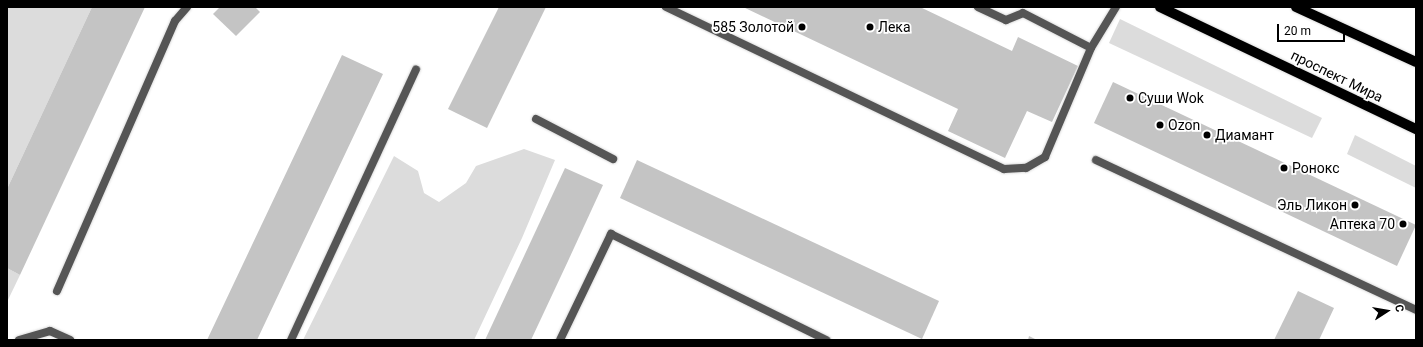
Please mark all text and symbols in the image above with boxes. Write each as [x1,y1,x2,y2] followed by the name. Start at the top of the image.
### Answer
[1279,16,1347,42] scale bar
[712,19,794,35] place label: 585 Золотой
[878,19,911,35] place label: Лека
[797,22,807,32] marker: 585 Золотой
[865,22,875,32] marker: Лека
[1284,24,1311,38] text: 20 m
[1288,46,1386,106] street label: проспект Мира
[1138,90,1204,106] place label: Суши Wok
[1125,93,1135,103] marker: Суши Wok
[1168,117,1200,133] place label: Ozon
[1155,120,1165,130] marker: Ozon
[1215,127,1274,143] place label: Диамант
[1202,130,1212,140] marker: Диамант
[1292,160,1340,176] place label: Ронокс
[1279,163,1289,173] marker: Ронокс
[1277,197,1347,213] place label: Эль Ликон
[1350,200,1360,210] marker: Эль Ликон
[1330,216,1395,232] place label: Аптека 70
[1398,219,1408,229] marker: Аптека 70
[1367,291,1407,331] north arrow
[1392,304,1406,313] text: С

